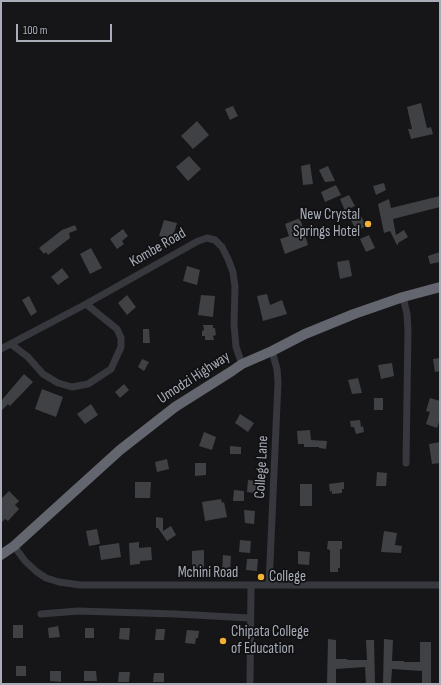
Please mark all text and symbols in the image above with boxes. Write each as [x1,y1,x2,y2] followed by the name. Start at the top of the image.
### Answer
[18,16,114,42] scale bar
[23,23,48,38] text: 100 m
[293,206,360,241] place label: New Crystal Springs Hotel
[363,219,373,229] marker: New Crystal Springs Hotel
[127,225,189,271] street label: Kombe Road
[154,348,234,408] street label: Umodzi Highway
[251,435,273,499] street label: College Lane
[178,564,238,582] street label: Mchini Road
[269,568,306,586] place label: College
[256,572,266,582] marker: College
[231,623,309,658] place label: Chipata College of Education
[218,636,228,646] marker: Chipata College of Education

